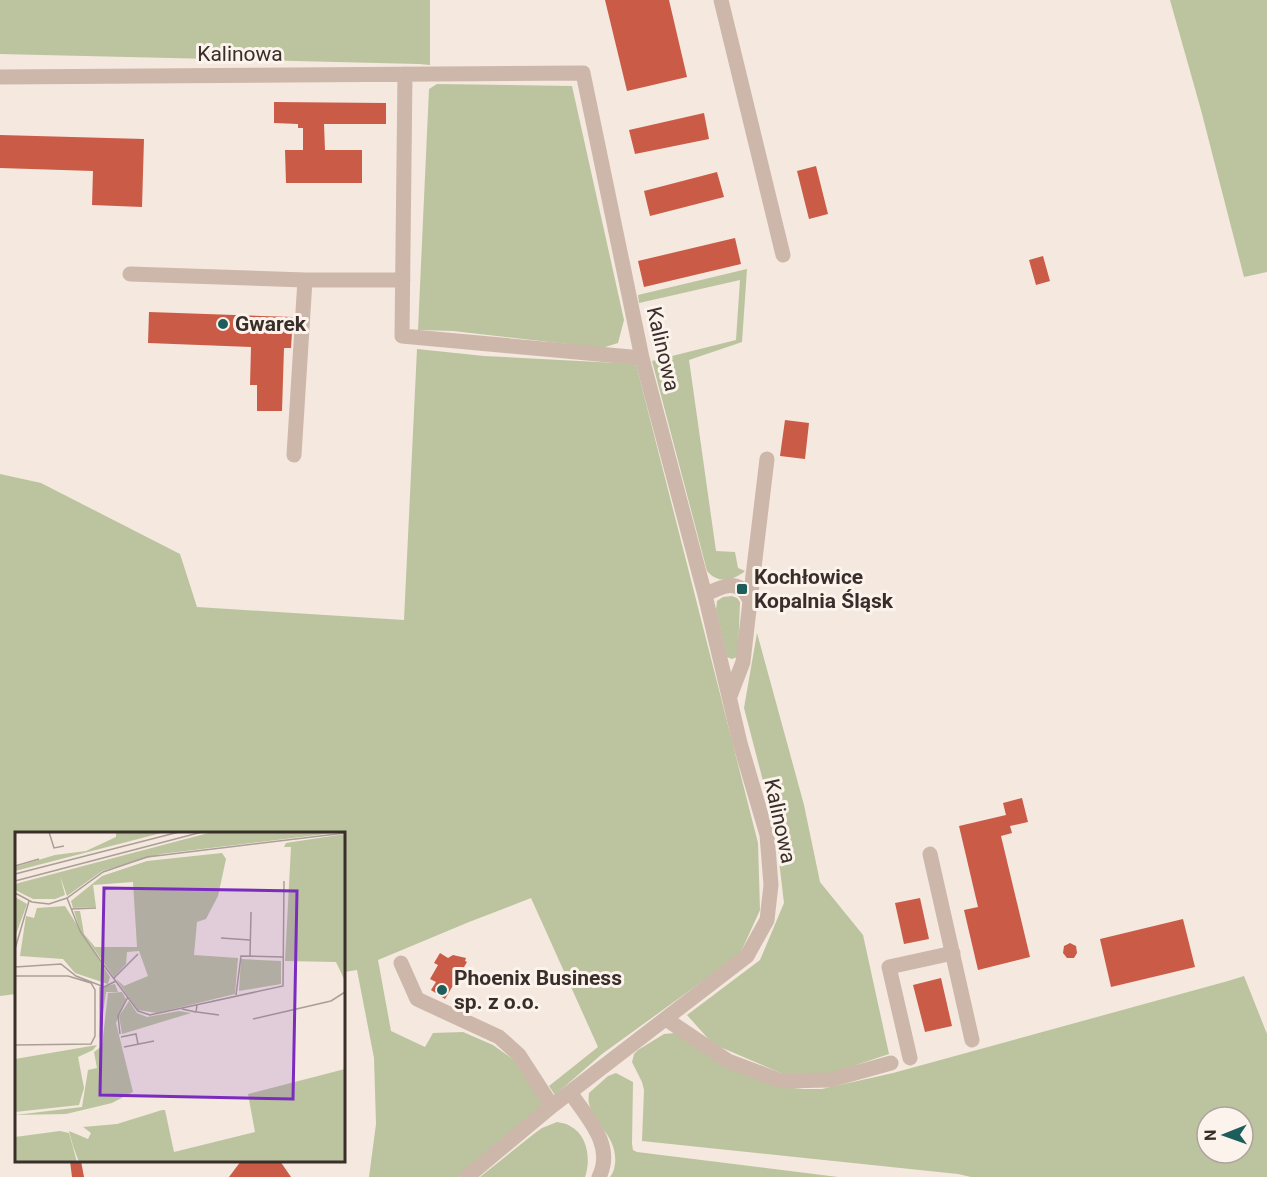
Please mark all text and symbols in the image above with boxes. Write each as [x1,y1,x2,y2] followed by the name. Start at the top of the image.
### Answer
[197,42,283,66] street label: Kalinowa
[642,305,684,393] street label: Kalinowa
[235,312,307,336] place label: Gwarek
[216,317,230,331] marker: Gwarek
[754,565,894,613] place label: Kochłowice Kopalnia Śląsk
[735,582,749,596] marker: Kochłowice Kopalnia Śląsk
[759,777,801,865] street label: Kalinowa
[15,832,345,1162] inset map
[454,966,622,1014] place label: Phoenix Business sp. z o.o.
[435,983,449,997] marker: Phoenix Business sp. z o.o.
[1195,1105,1255,1165] north arrow
[1201,1129,1220,1141] text: N

